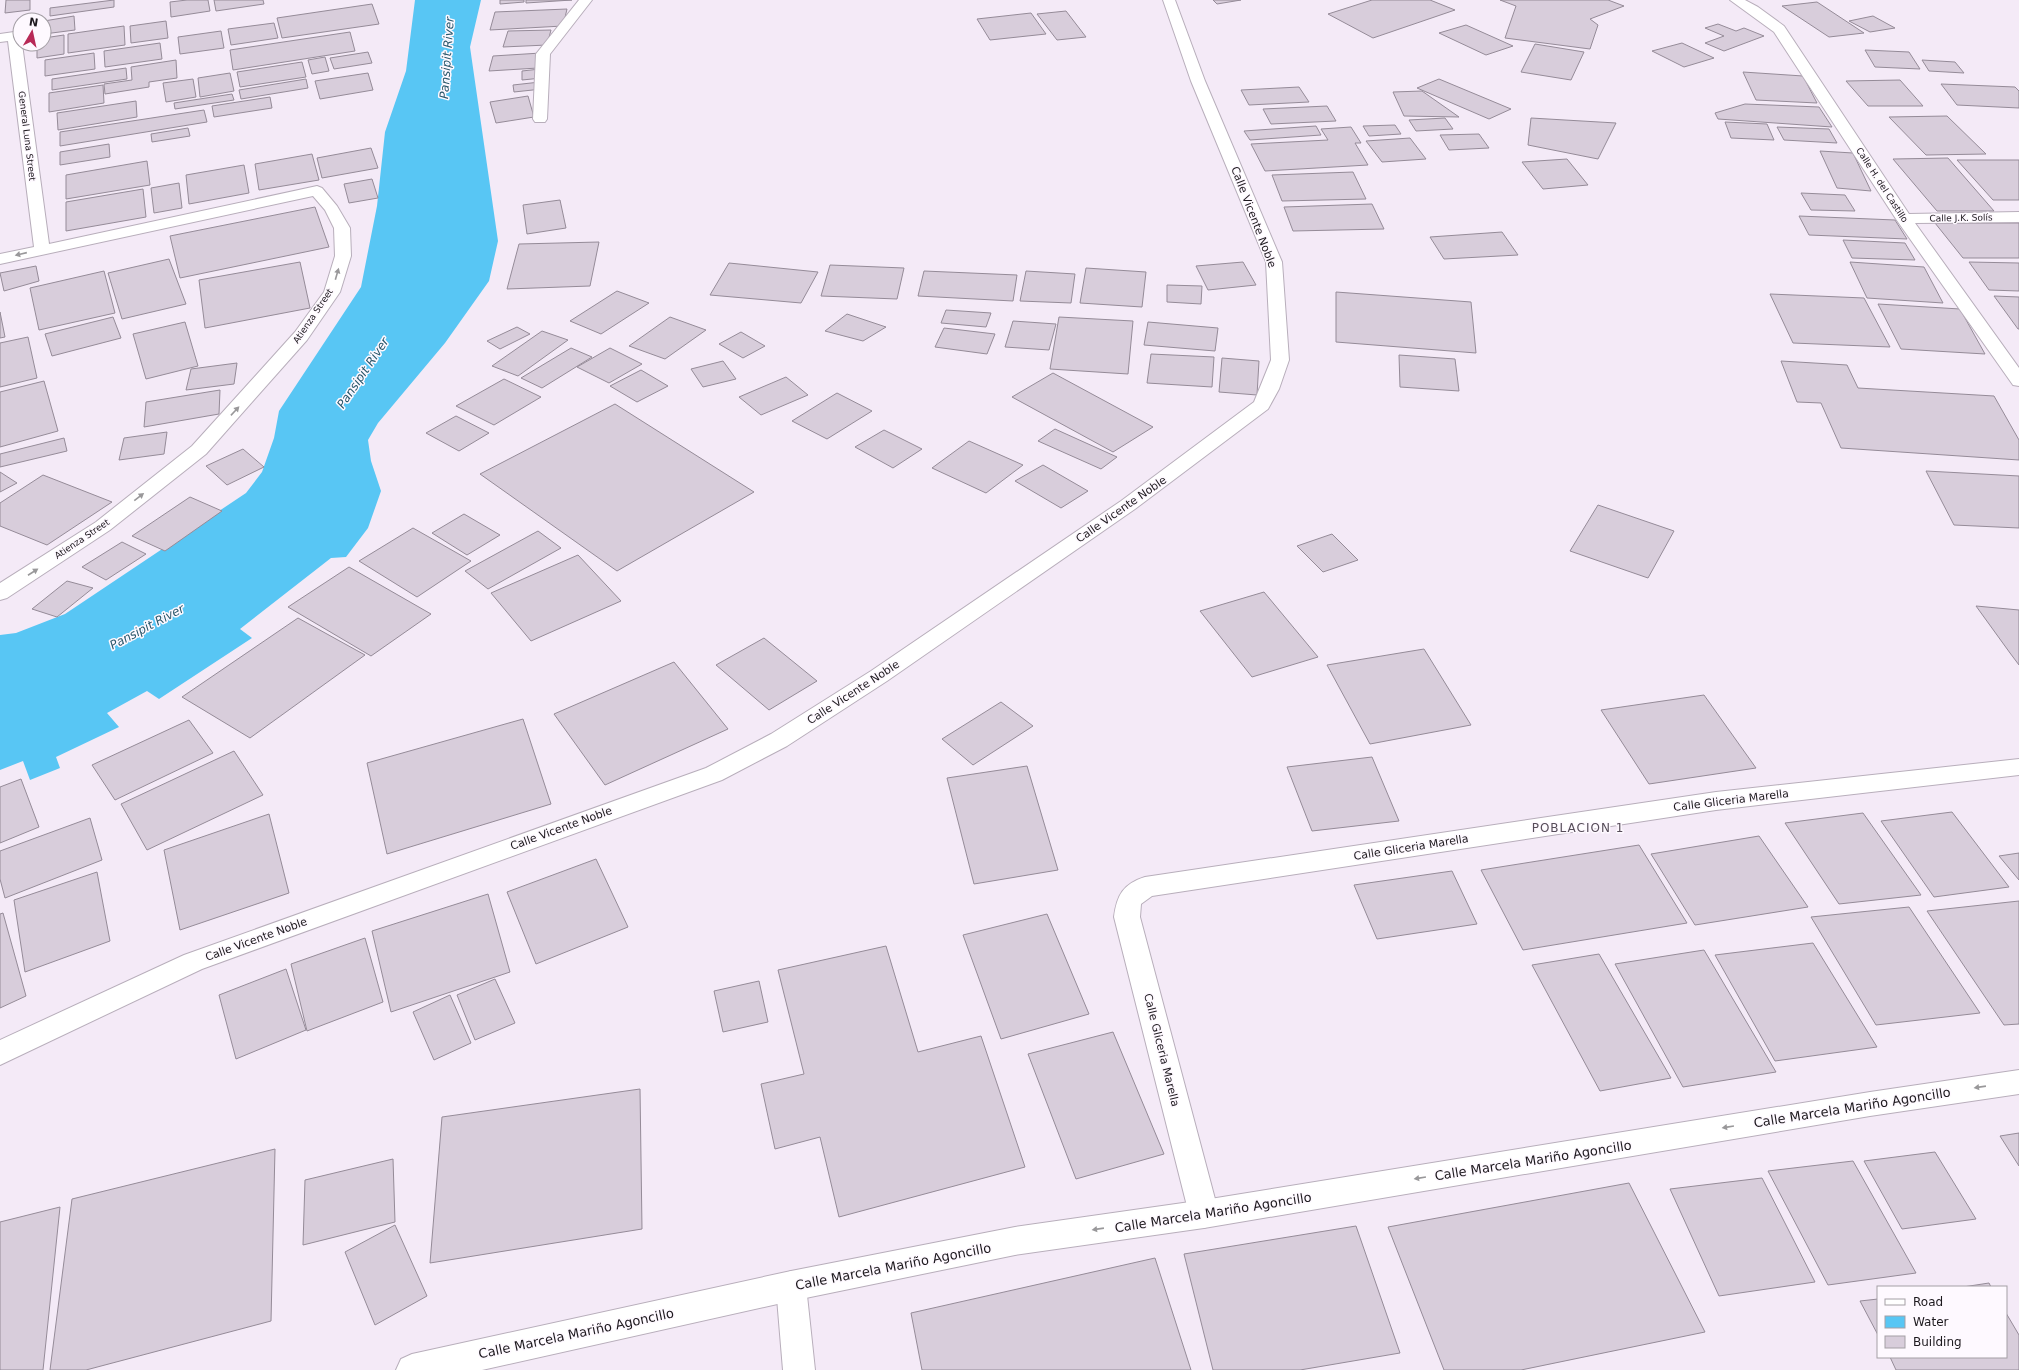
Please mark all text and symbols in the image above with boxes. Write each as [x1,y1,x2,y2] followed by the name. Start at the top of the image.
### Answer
[12,12,52,52] north arrow
[28,15,39,30] text: N
[437,15,457,100] water label: Pansipit River
[17,91,38,182] street label: General Luna Street
[1854,146,1910,225] street label: Calle H. del Castillo
[1228,165,1279,270] street label: Calle Vicente Noble
[1929,212,1993,224] street label: Calle J.K. Solís
[15,252,27,258] one-way arrow
[334,268,340,280] one-way arrow
[291,286,335,345] street label: Atienza Street
[334,334,392,411] water label: Pansipit River
[231,405,240,416] one-way arrow
[1074,473,1169,546] street label: Calle Vicente Noble
[133,493,144,502] one-way arrow
[53,517,112,561] street label: Atienza Street
[27,568,38,576] one-way arrow
[107,601,188,653] water label: Pansipit River
[805,658,902,727] street label: Calle Vicente Noble
[1673,787,1790,814] street label: Calle Gliceria Marella
[509,804,614,853] street label: Calle Vicente Noble
[1532,821,1624,835] district label: POBLACION 1
[1353,832,1469,863] street label: Calle Gliceria Marella
[204,915,309,964] street label: Calle Vicente Noble
[1141,992,1182,1108] street label: Calle Gliceria Marella
[1753,1084,1952,1130] street label: Calle Marcela Mariño Agoncillo
[1974,1084,1986,1090] one-way arrow
[1721,1124,1734,1130] one-way arrow
[1434,1137,1633,1183] street label: Calle Marcela Mariño Agoncillo
[1414,1176,1426,1182] one-way arrow
[1114,1189,1313,1235] street label: Calle Marcela Mariño Agoncillo
[1092,1226,1104,1232] one-way arrow
[794,1240,992,1293] street label: Calle Marcela Mariño Agoncillo
[1877,1286,2007,1358] legend
[1913,1295,1943,1309] text: Road
[477,1305,675,1362] street label: Calle Marcela Mariño Agoncillo
[1913,1315,1949,1329] text: Water
[1913,1335,1962,1349] text: Building

